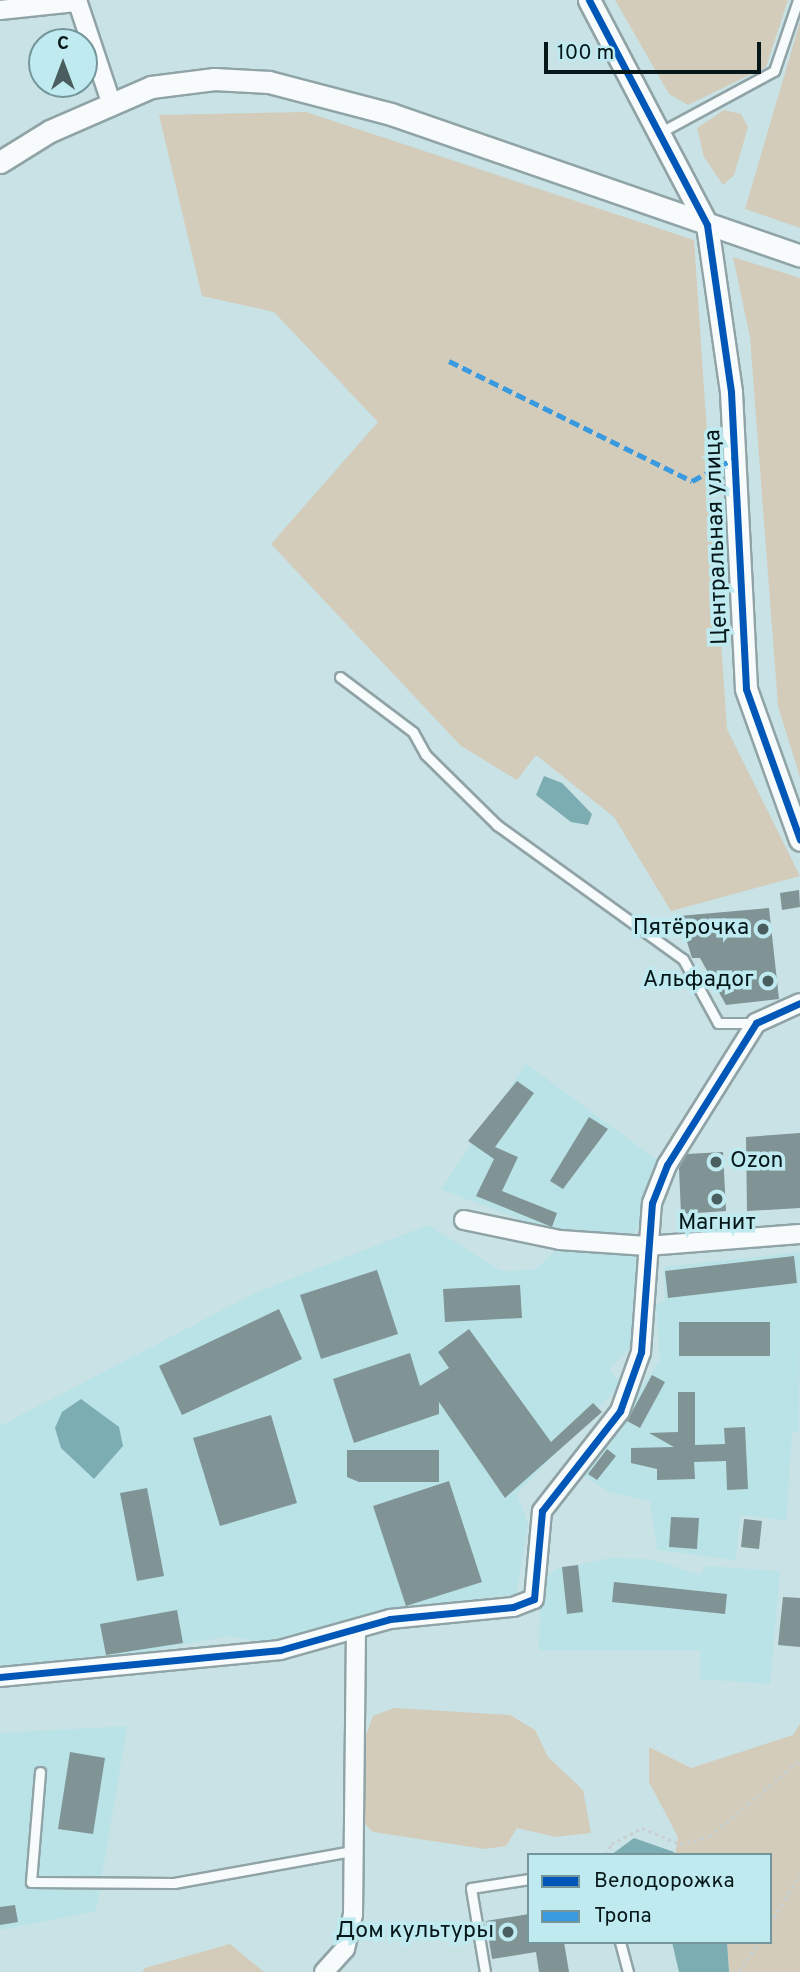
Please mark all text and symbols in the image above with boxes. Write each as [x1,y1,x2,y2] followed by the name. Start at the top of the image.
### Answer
[28,28,98,98] north arrow
[548,28,765,72] scale bar
[57,32,69,56] text: С
[557,40,614,67] text: 100 m
[700,429,736,645] street label: Центральная улица
[633,915,749,943] place label: Пятёрочка
[755,921,771,937] marker: Пятёрочка
[643,967,754,995] place label: Альфадог
[760,973,776,989] marker: Альфадог
[730,1148,783,1176] place label: Ozon
[708,1154,724,1170] marker: Ozon
[709,1191,725,1207] marker: Магнит
[678,1210,756,1238] place label: Магнит
[527,1853,772,1944] legend
[594,1868,734,1895] text: Велодорожка
[594,1903,652,1930] text: Тропа
[336,1918,494,1946] place label: Дом культуры
[500,1924,516,1940] marker: Дом культуры

